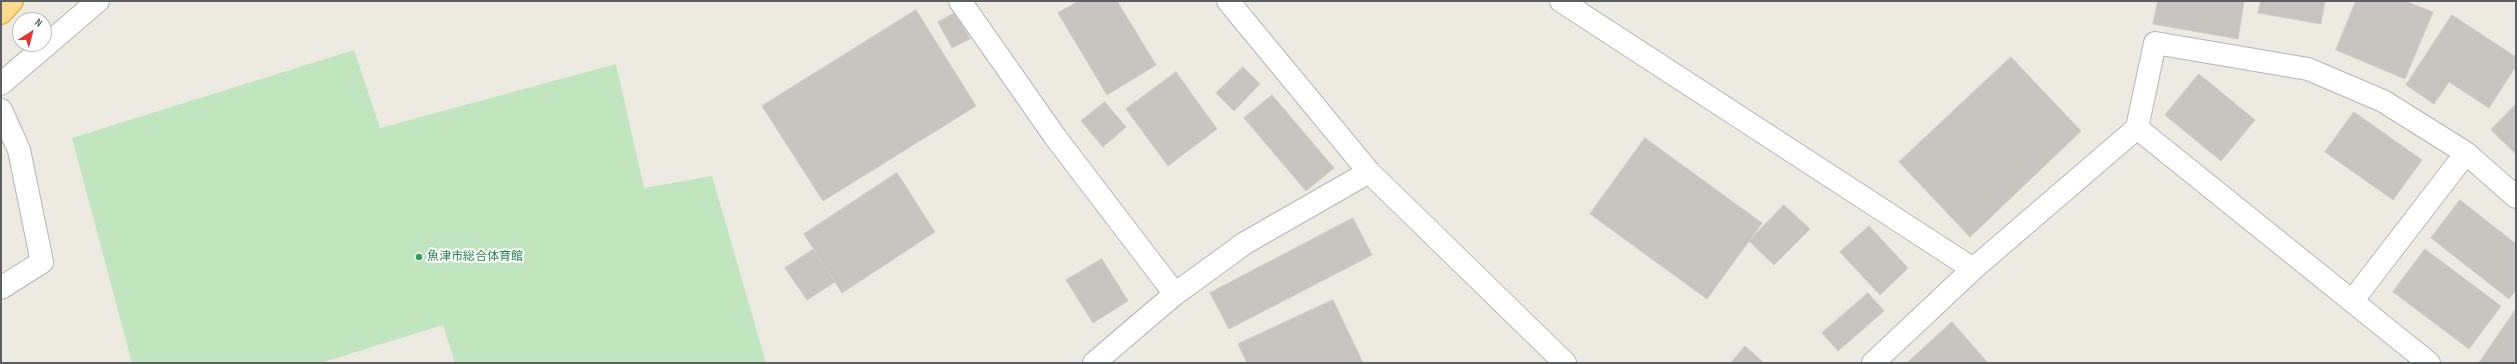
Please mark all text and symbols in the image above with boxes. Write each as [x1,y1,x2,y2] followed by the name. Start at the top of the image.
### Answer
[12,12,52,52] north arrow
[33,16,45,30] text: N
[427,250,523,264] place label: 魚津市総合体育館
[414,252,424,262] marker: 魚津市総合体育館

